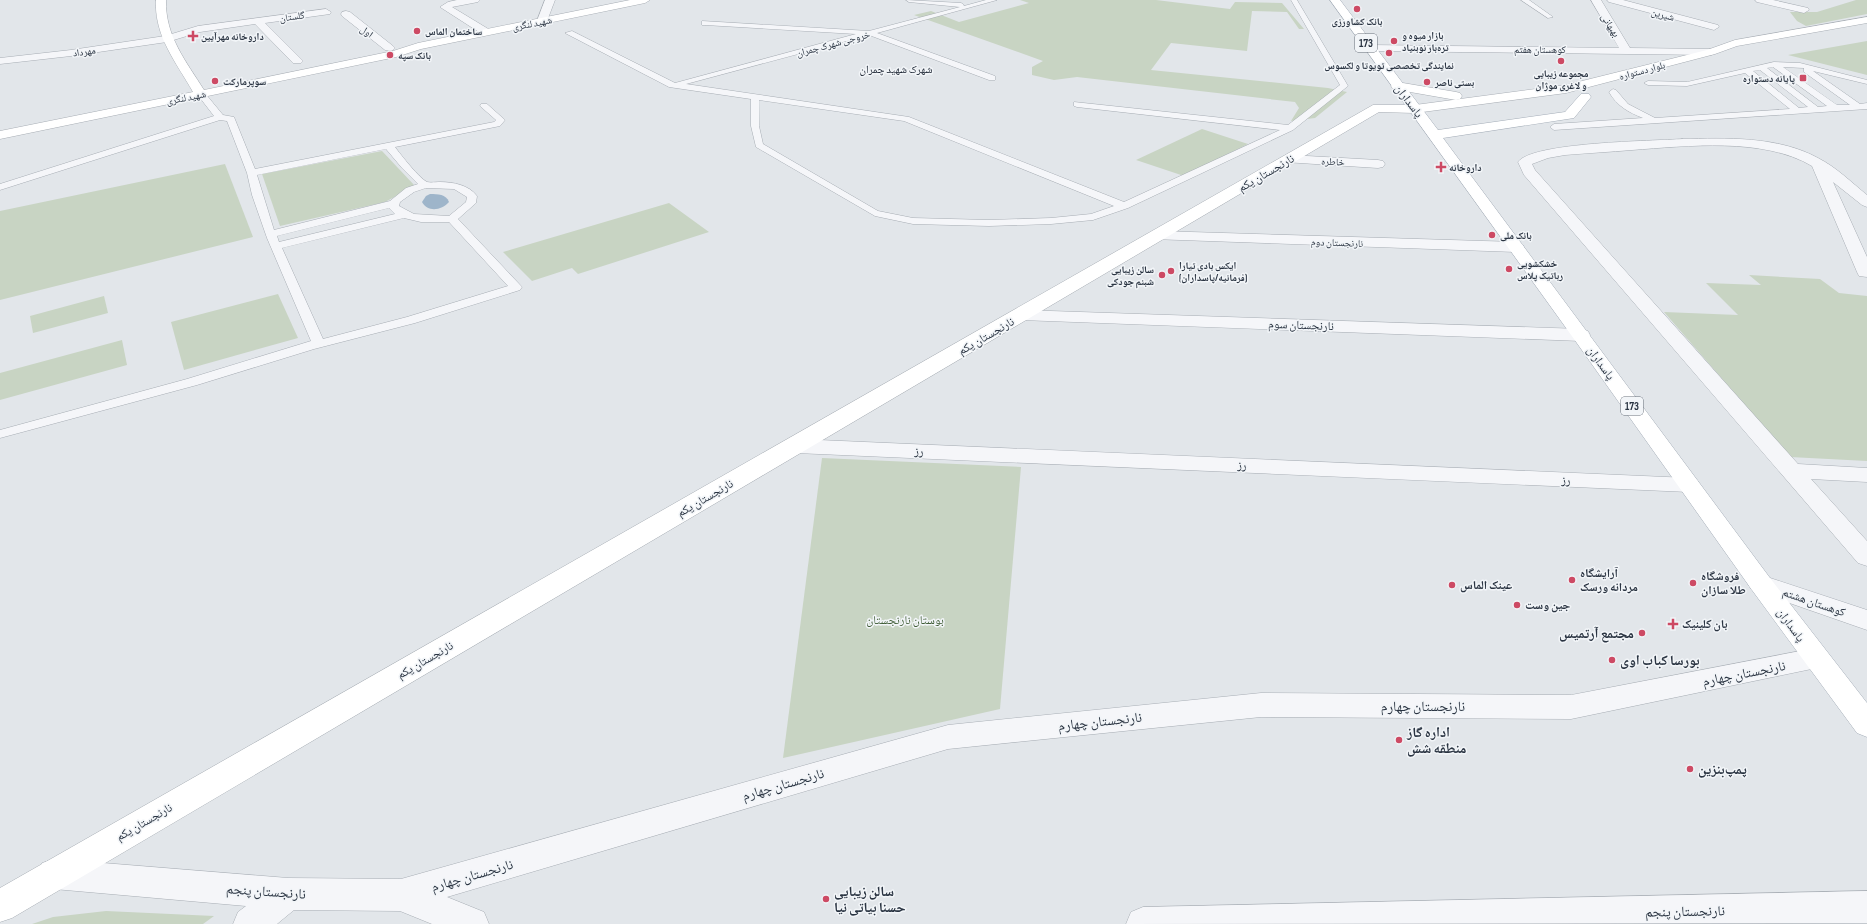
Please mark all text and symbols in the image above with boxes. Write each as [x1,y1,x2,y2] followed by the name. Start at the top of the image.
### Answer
[1352,4,1362,14] marker: بانک کشاورزی
[1650,6,1676,24] street label: شیرین
[279,9,306,25] street label: گلستان
[1598,12,1622,40] street label: بهبهانی
[511,14,553,34] street label: شهید لنگری
[1332,16,1383,28] place label: بانک کشاورزی
[358,23,375,41] street label: اول
[412,26,422,36] marker: ساختمان الماس
[425,26,482,38] place label: ساختمان الماس
[795,28,872,60] street label: خروجی شهرک چمران
[1402,30,1449,54] place label: بازار میوه و تره‌بار نوبنیاد
[188,31,198,41] marker: داروخانه مهرآیین
[201,31,264,43] place label: داروخانه مهرآیین
[1355,34,1377,52] road number: 173
[1389,36,1399,46] marker: بازار میوه و تره‌بار نوبنیاد
[72,44,97,60] street label: مهرداد
[1514,44,1566,57] street label: کوهستان هفتم
[1384,48,1394,58] marker: نمایندگی تخصصی تویوتا و لکسوس
[385,50,395,60] marker: بانک سپه
[398,50,431,62] place label: بانک سپه
[1556,56,1566,66] marker: مجموعه زیبایی و لاغری موژان
[1618,59,1667,83] street label: بلوار دستواره
[1324,60,1454,72] place label: نمایندگی تخصصی تویوتا و لکسوس
[860,63,932,76] district label: شهرک شهید چمران
[1533,68,1589,92] place label: مجموعه زیبایی و لاغری موژان
[1743,73,1796,85] place label: پایانه دستواره
[1798,73,1808,83] marker: پایانه دستواره
[210,76,220,86] marker: سوپرمارکت
[223,76,266,88] place label: سوپرمارکت
[1422,77,1432,87] marker: بستی ناصر
[1434,77,1475,89] place label: بستی ناصر
[1391,82,1426,121] street label: پاسداران
[165,88,207,108] street label: شهید لنگری
[1235,151,1297,196] street label: نارنجستان یکم
[1321,155,1346,169] street label: خاطره
[1436,162,1446,172] marker: داروخانه
[1449,162,1482,174] place label: داروخانه
[1487,230,1497,240] marker: بانک ملی
[1500,230,1532,242] place label: بانک ملی
[1310,236,1364,251] street label: نارنجستان دوم
[1517,258,1563,282] place label: خشکشویی رباتیک پلاس
[1179,260,1247,284] place label: ایکس بادی تیارا (فرمانیه/پاسداران)
[1107,264,1154,289] place label: سالن زیبایی شبنم جودکی
[1504,264,1514,274] marker: خشکشویی رباتیک پلاس
[1166,266,1176,276] marker: ایکس بادی تیارا (فرمانیه/پاسداران)
[1157,270,1167,280] marker: سالن زیبایی شبنم جودکی
[955,314,1017,359] street label: نارنجستان یکم
[1268,317,1334,334] street label: نارنجستان سوم
[1583,343,1618,383] street label: پاسداران
[1621,397,1643,415] road number: 173
[913,444,924,459] street label: رز
[1236,458,1247,473] street label: رز
[1560,473,1571,488] street label: رز
[674,476,736,521] street label: نارنجستان یکم
[1580,566,1638,595] place label: آرایشگاه مردانه ورسک
[1701,569,1746,598] place label: فروشگاه طلا سازان
[1567,575,1577,585] marker: آرایشگاه مردانه ورسک
[1460,578,1512,593] place label: عینک الماس
[1688,578,1698,588] marker: فروشگاه طلا سازان
[1447,580,1457,590] marker: عینک الماس
[1780,585,1847,620] street label: کوهستان هشتم
[1525,598,1571,613] place label: جین وست
[1512,600,1522,610] marker: جین وست
[1773,605,1808,645] street label: پاسداران
[866,613,944,628] park label: بوستان نارنجستان
[1682,617,1728,632] place label: بان کلینیک
[1667,618,1679,630] marker: بان کلینیک
[1559,625,1634,643] place label: مجتمع آرتمیس
[1637,628,1647,638] marker: مجتمع آرتمیس
[394,638,456,683] street label: نارنجستان یکم
[1620,652,1700,669] place label: بورسا کباب اوی
[1607,655,1617,665] marker: بورسا کباب اوی
[1701,657,1787,691] street label: نارنجستان چهارم
[1381,698,1465,716] street label: نارنجستان چهارم
[1057,709,1143,735] street label: نارنجستان چهارم
[1406,724,1466,757] place label: اداره گاز منطقه شش
[1394,735,1404,745] marker: اداره گاز منطقه شش
[1698,761,1747,778] place label: پمپ‌بنزین
[1685,764,1695,774] marker: پمپ‌بنزین
[740,765,826,805] street label: نارنجستان چهارم
[113,800,175,845] street label: نارنجستان یکم
[429,856,515,896] street label: نارنجستان چهارم
[225,880,307,904] street label: نارنجستان پنجم
[834,883,906,916] place label: سالن زیبایی حسنا بیاتی نیا
[821,894,831,904] marker: سالن زیبایی حسنا بیاتی نیا
[1645,902,1725,922] street label: نارنجستان پنجم

